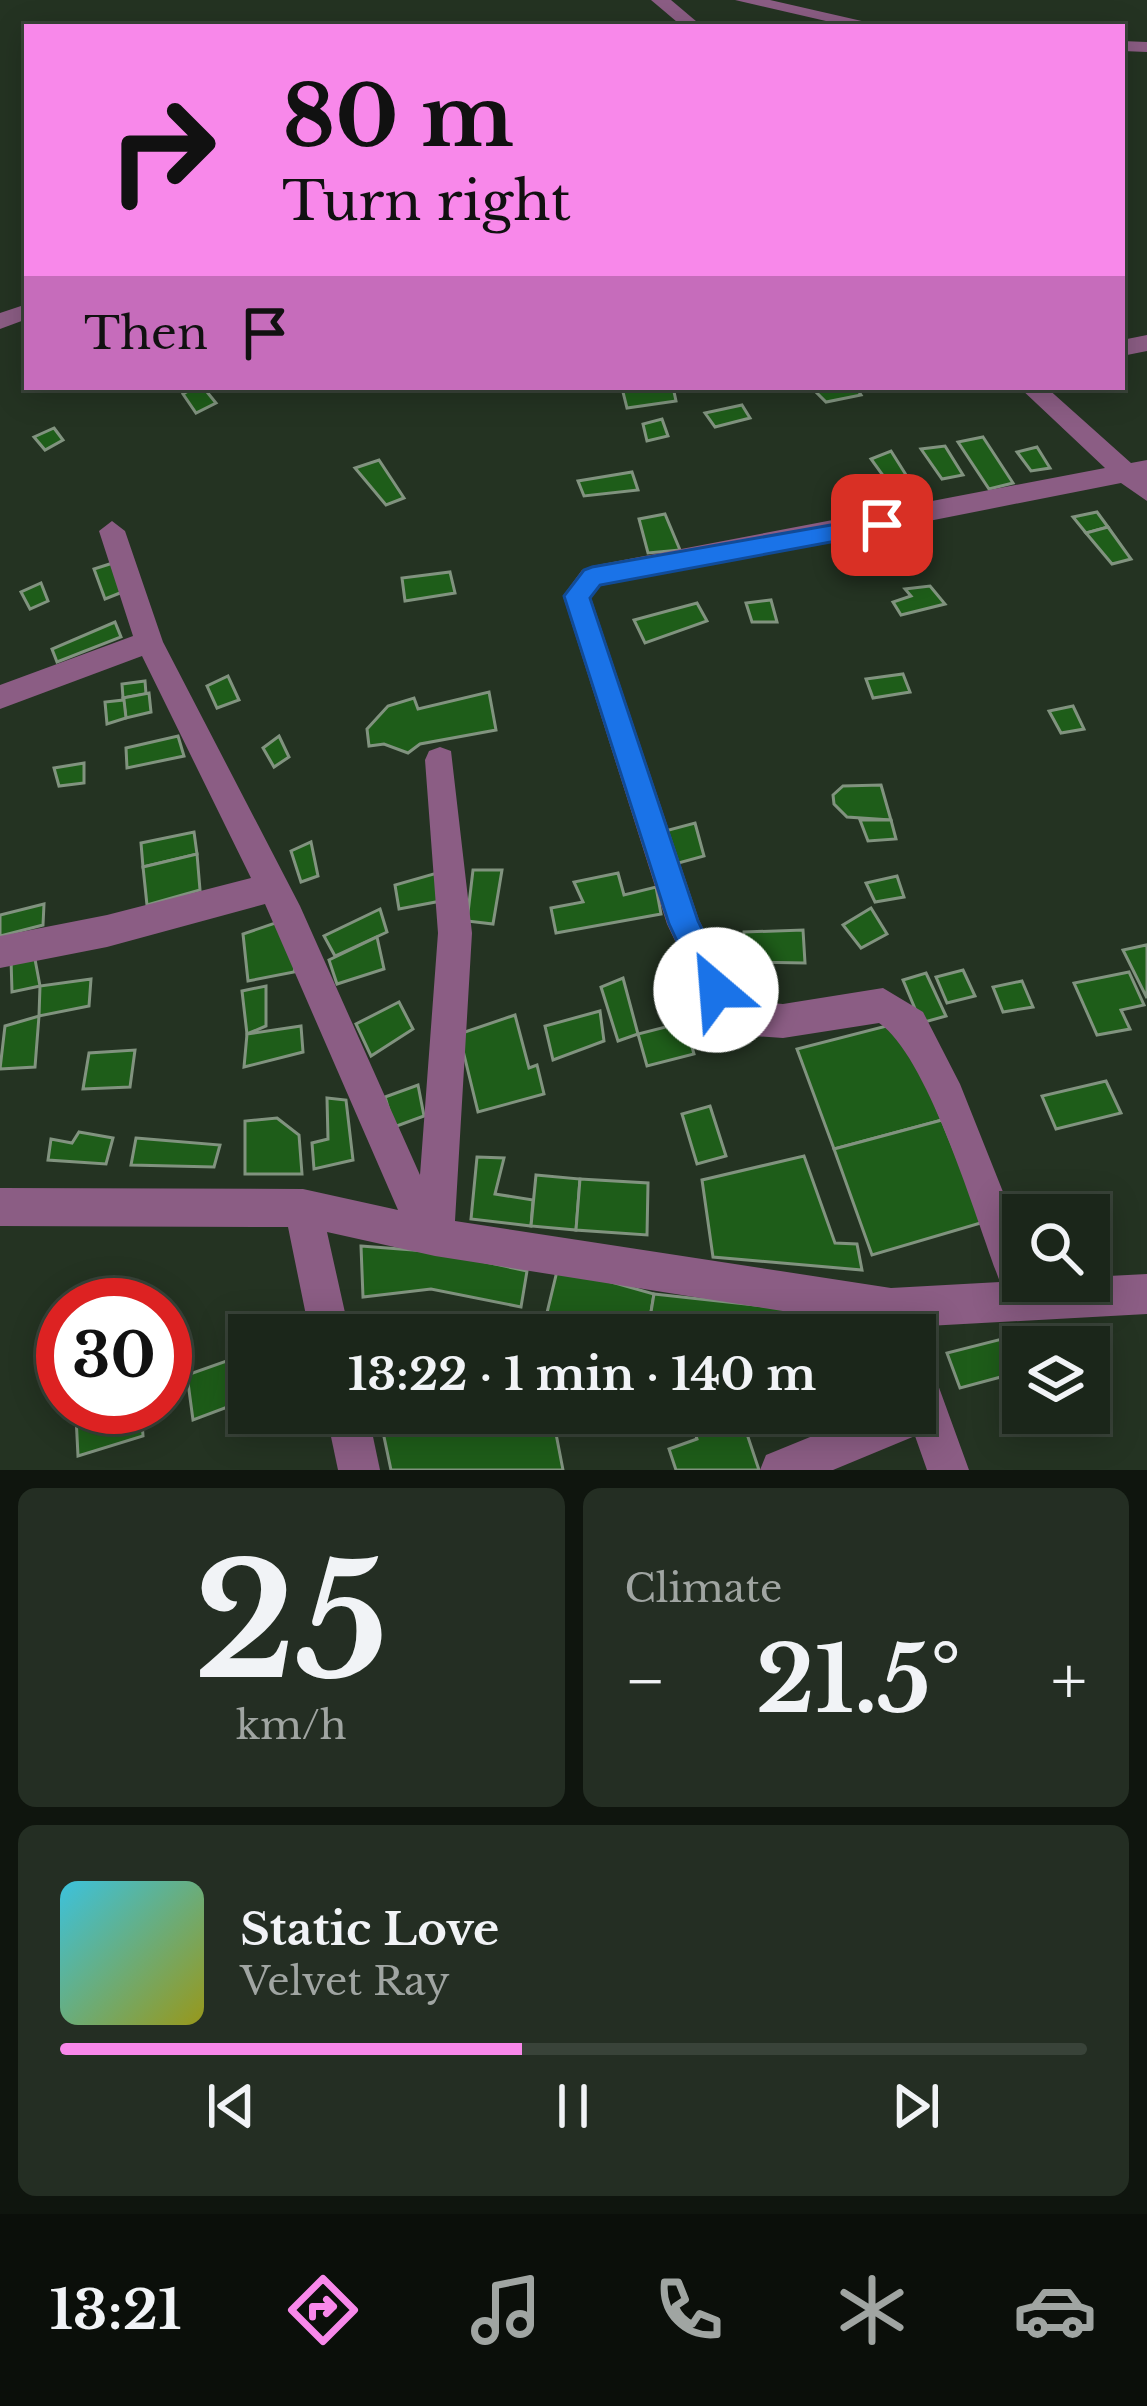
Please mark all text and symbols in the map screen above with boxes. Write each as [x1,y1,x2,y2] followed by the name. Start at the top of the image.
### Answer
[282,65,514,169] text: 80 m
[84,72,240,228] icon: right
[282,168,571,235] text: Turn right
[232,300,298,366] icon: arrive
[84,305,208,361] text: Then
[831,474,933,576] pin
[849,492,915,558] icon: arrive
[653,927,779,1053] position arrow
[1002,1194,1110,1434] map controls
[1002,1194,1110,1302] button: search
[36,1278,192,1434] speed limit sign: 30
[1002,1326,1110,1434] button: layers
[348,1346,816,1402] text: 13:22 · 1 min · 140 m
[194,1526,388,1719] text: 25
[625,1564,782,1613] text: Climate
[756,1625,961,1736] text: 21.5°
[625,1640,666,1722] text: −
[1051,1640,1087,1722] text: +
[236,1701,347,1750] text: km/h
[240,1901,499,1957] text: Static Love
[240,1957,450,2006] text: Velvet Ray
[198,2073,264,2139] icon: previous
[540,2073,606,2139] icon: pause
[883,2073,949,2139] icon: next
[281,2268,365,2352] icon: directions
[464,2268,548,2352] icon: music
[647,2268,731,2352] icon: phone
[830,2268,914,2352] icon: climate
[1013,2268,1097,2352] icon: car
[50,2277,182,2344] text: 13:21

